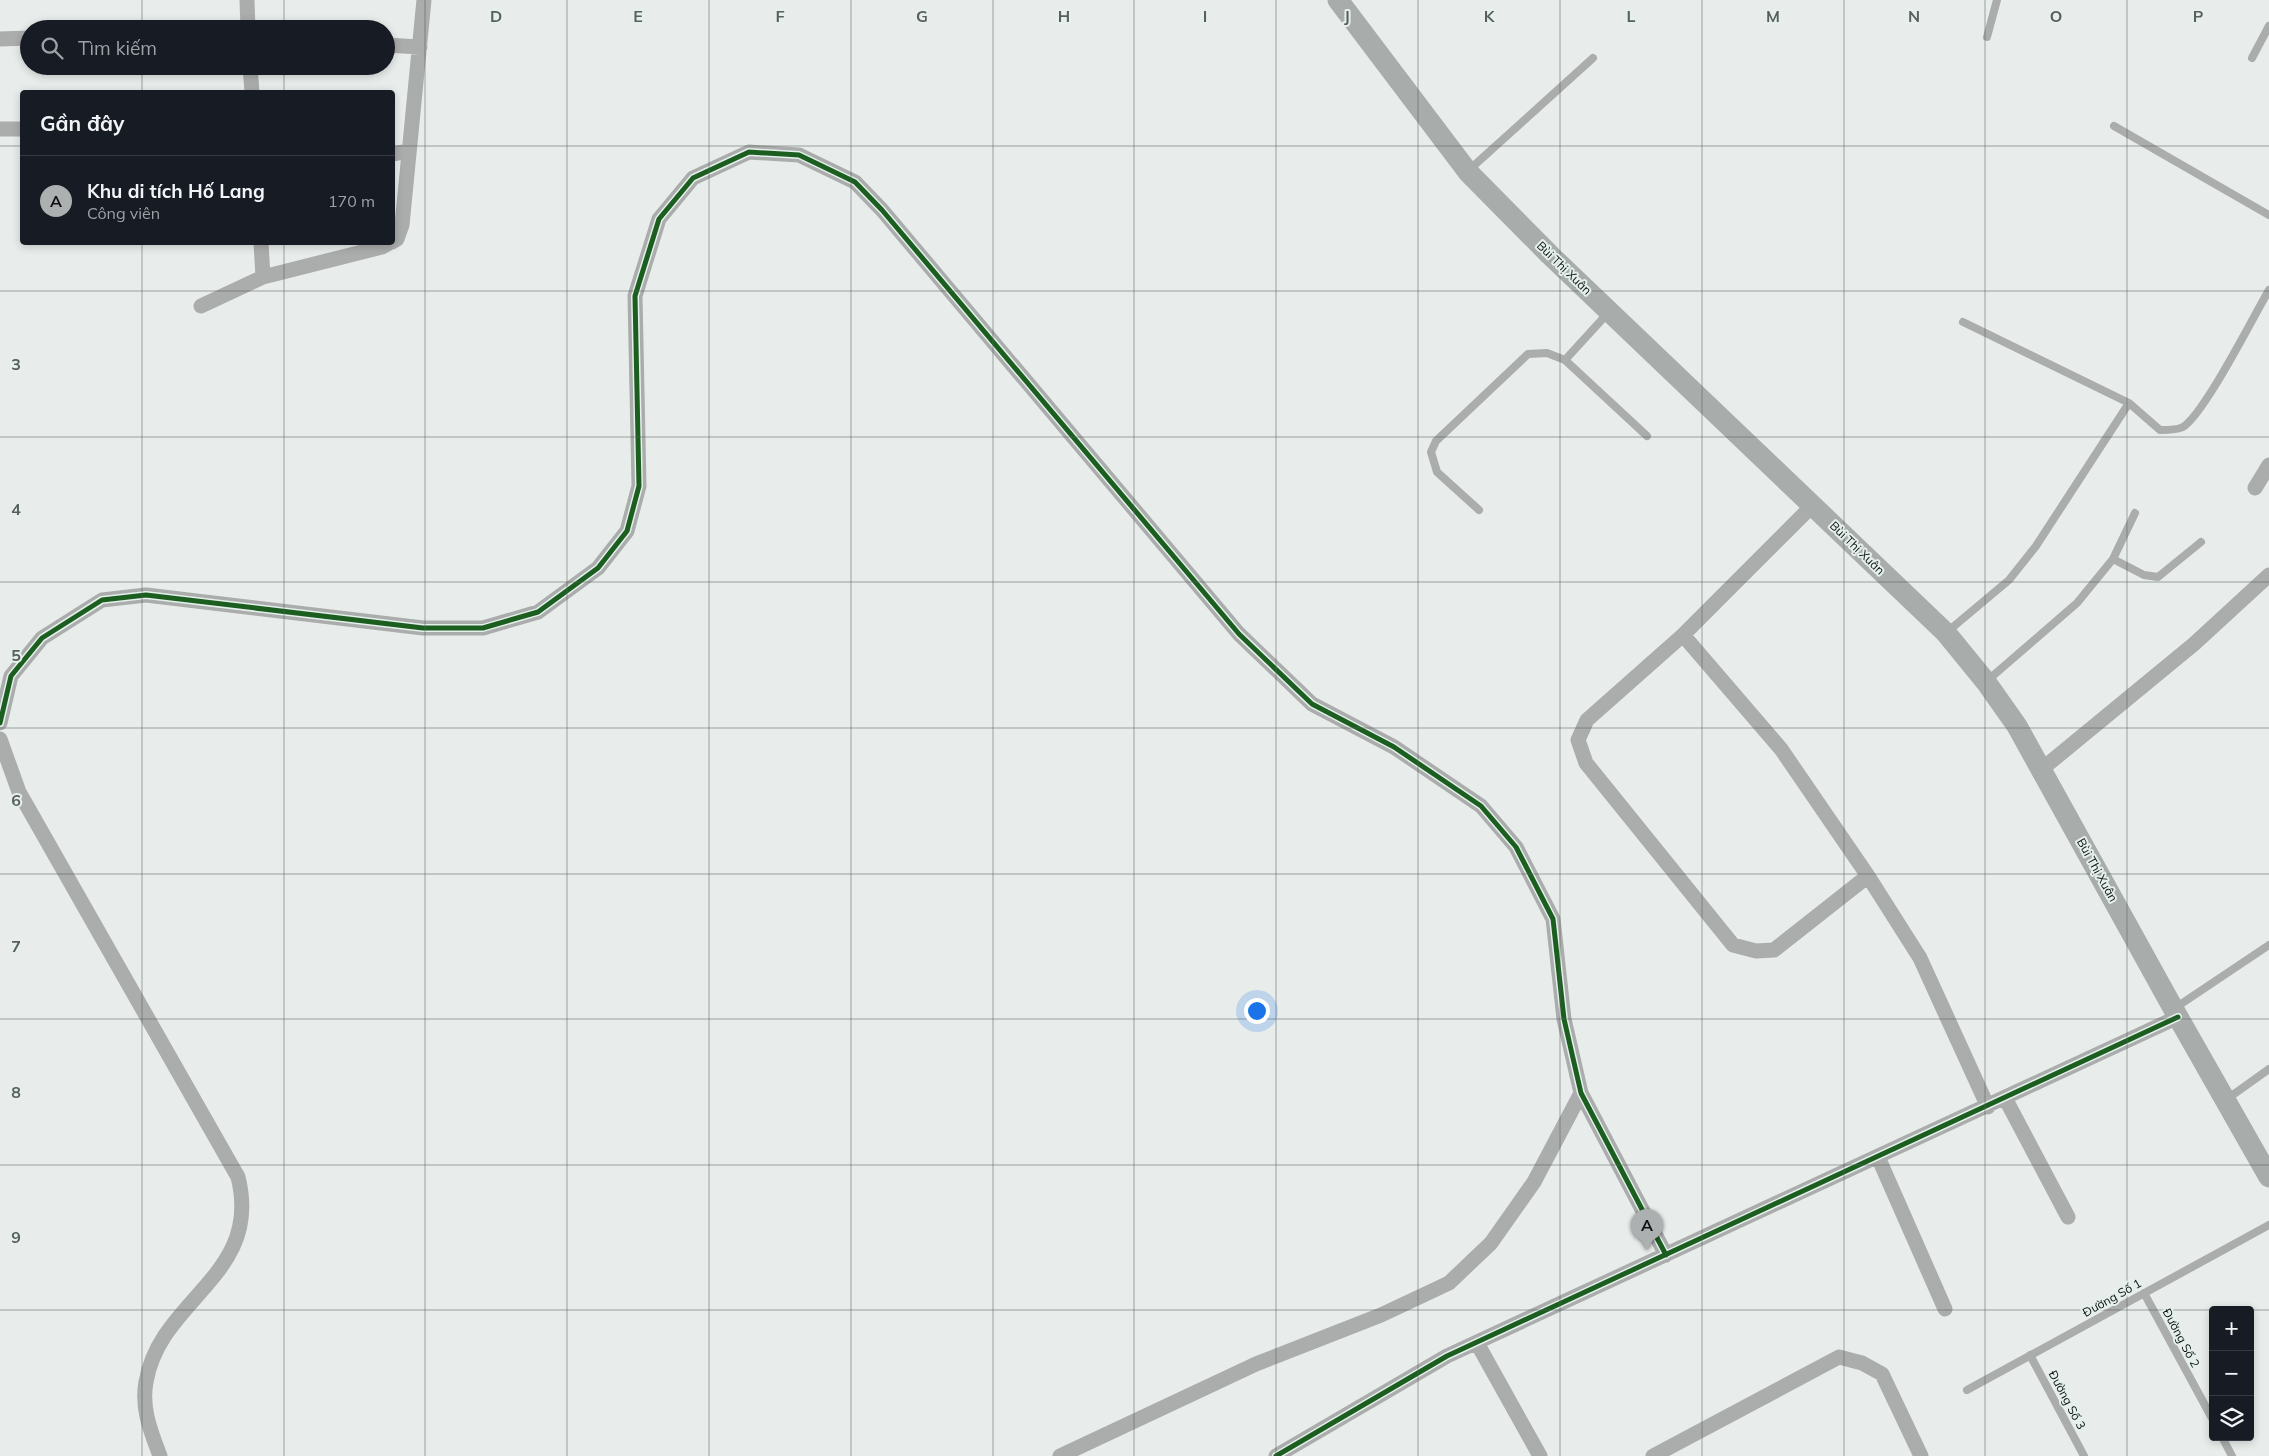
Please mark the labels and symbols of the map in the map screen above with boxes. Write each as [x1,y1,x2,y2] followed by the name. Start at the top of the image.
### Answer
[490,6,502,26] text: D
[633,6,643,26] text: E
[775,6,785,26] text: F
[916,6,928,26] text: G
[1058,6,1070,26] text: H
[1203,6,1207,26] text: I
[1344,6,1350,26] text: J
[1484,6,1496,26] text: K
[1627,6,1636,26] text: L
[1766,6,1780,26] text: M
[1908,6,1920,26] text: N
[2050,6,2062,26] text: O
[2193,6,2204,26] text: P
[1534,238,1595,297] street label: Bùi Thị Xuân
[11,354,21,374] text: 3
[11,499,21,519] text: 4
[1827,518,1888,577] street label: Bùi Thị Xuân
[11,645,21,665] text: 5
[11,790,21,810] text: 6
[2074,835,2121,904] street label: Bùi Thị Xuân
[11,936,21,956] text: 7
[1244,998,1270,1024] your location
[11,1082,21,1102] text: 8
[1631,1209,1663,1250] pin: A
[11,1227,21,1247] text: 9
[2080,1275,2144,1320] street label: Đường Số 1
[2160,1306,2203,1370] street label: Đường Số 2
[2046,1368,2089,1432] street label: Đường Số 3

